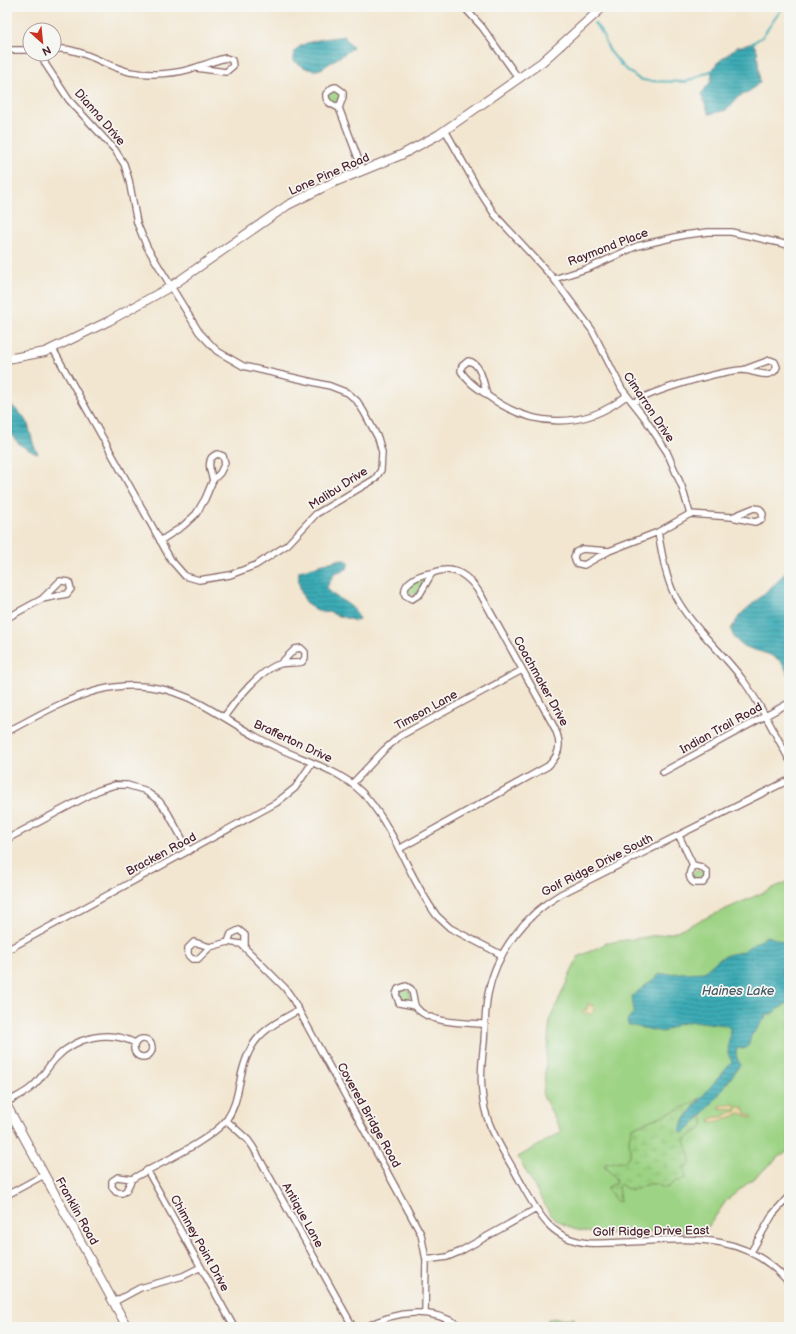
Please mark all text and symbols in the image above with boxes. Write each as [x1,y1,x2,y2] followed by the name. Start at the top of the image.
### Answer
[22,22,62,62] north arrow
[40,43,53,58] text: N
[71,86,128,149] street label: Dianna Drive
[286,150,372,199] street label: Lone Pine Road
[566,225,650,270] street label: Raymond Place
[620,369,678,445] street label: Cimarron Drive
[306,464,371,513] street label: Malibu Drive
[510,634,571,729] street label: Coachmaker Drive
[392,687,460,734] street label: Timson Lane
[677,700,765,757] street label: Indian Trail Road
[251,717,335,766] street label: Brafferton Drive
[124,830,199,879] street label: Bracken Road
[539,831,656,900] street label: Golf Ridge Drive South
[702,983,775,999] water label: Haines Lake
[333,1060,404,1171] street label: Covered Bridge Road
[52,1175,101,1248] street label: Franklin Road
[279,1180,327,1250] street label: Antique Lane
[167,1192,232,1294] street label: Chimney Point Drive
[593,1223,710,1240] street label: Golf Ridge Drive East

